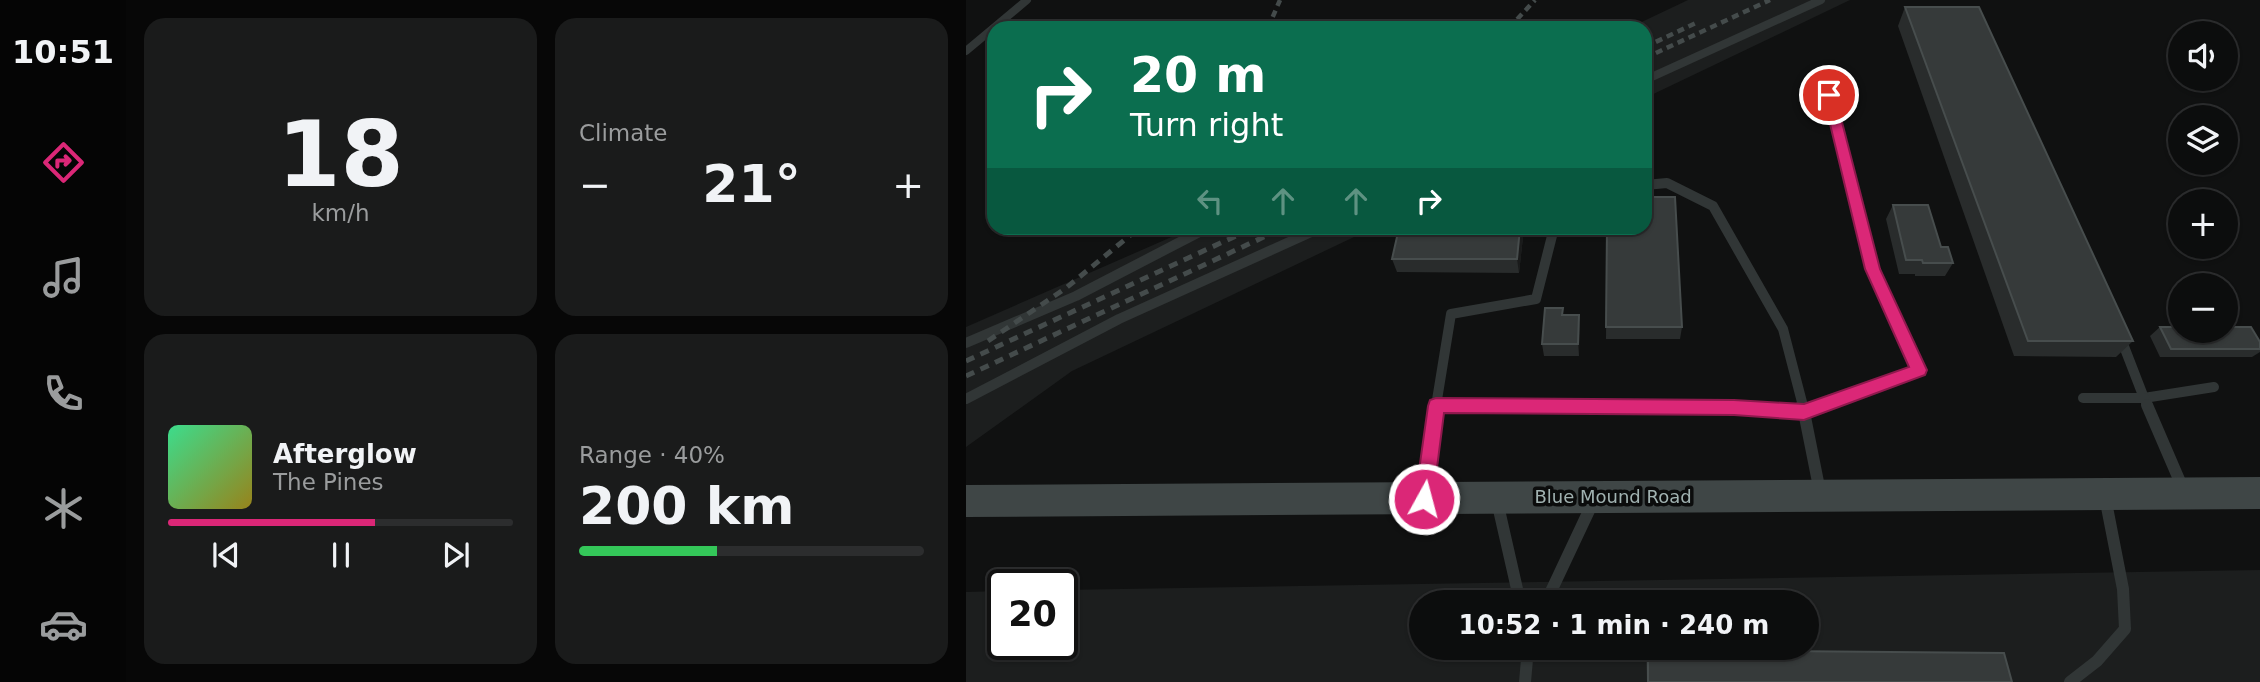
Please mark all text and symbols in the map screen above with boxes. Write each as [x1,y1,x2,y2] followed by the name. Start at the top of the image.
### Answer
[2168,21,2238,343] map controls
[2168,21,2238,91] button: sound
[12,33,114,71] text: 10:51
[1130,47,1266,104] text: 20 m
[1015,49,1106,140] icon: right
[1799,65,1859,125] pin
[1810,76,1848,114] icon: arrive
[277,102,404,207] text: 18
[2168,105,2238,175] button: layers
[1130,106,1283,144] text: Turn right
[579,120,668,146] text: Climate
[39,138,88,187] icon: directions
[702,154,801,214] text: 21°
[579,163,611,207] text: −
[892,163,924,207] text: +
[1191,182,1229,220] icon: left
[1264,182,1302,220] icon: ahead
[1337,182,1375,220] icon: ahead
[1410,182,1448,220] icon: right
[2168,189,2238,259] button: +
[311,200,370,226] text: km/h
[39,253,88,302] icon: music
[2168,273,2238,343] button: −
[39,369,88,418] icon: phone
[273,439,417,469] text: Afterglow
[579,442,725,468] text: Range · 40%
[1387,462,1461,536] position arrow
[273,469,384,495] text: The Pines
[579,476,794,536] text: 200 km
[39,484,88,533] icon: climate
[1534,486,1692,507] street label: Blue Mound Road
[207,536,245,574] icon: previous
[322,536,360,574] icon: pause
[437,536,475,574] icon: next
[987,569,1078,660] speed limit sign: 20
[39,600,88,649] icon: car
[1459,610,1769,640] text: 10:52 · 1 min · 240 m

